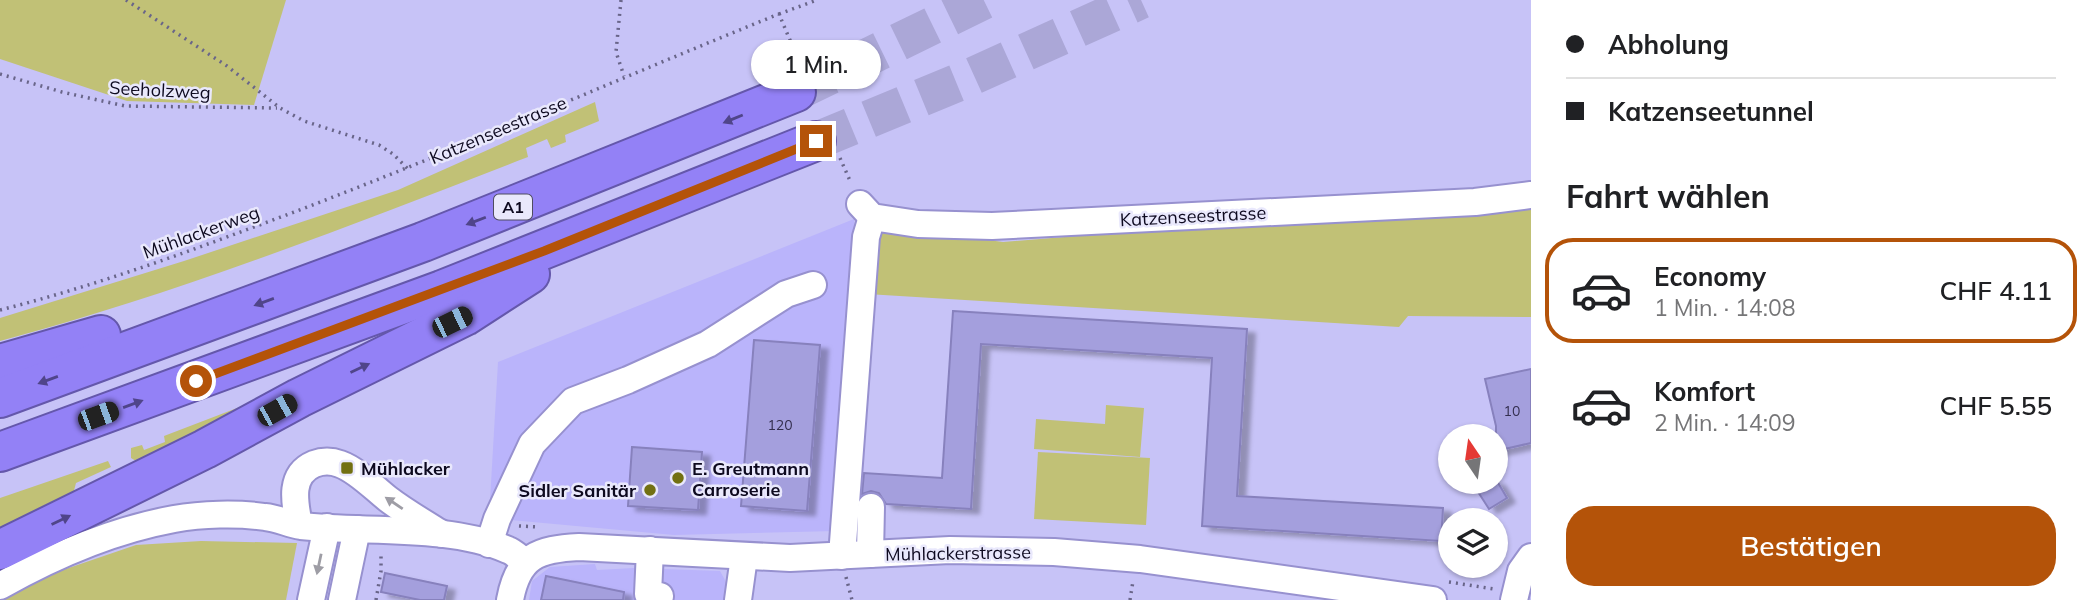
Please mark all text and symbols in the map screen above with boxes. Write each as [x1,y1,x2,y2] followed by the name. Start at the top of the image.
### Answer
[1608,28,1729,61] text: Abholung
[751,40,881,88] callout: 1 Min.
[784,50,848,79] text: 1 Min.
[109,76,211,104] street label: Seeholzweg
[426,91,570,169] street label: Katzenseestrasse
[1608,95,1814,128] text: Katzenseetunnel
[722,113,743,124] one-way arrow
[800,125,832,157] route end
[1566,176,1770,216] text: Fahrt wählen
[494,195,532,220] road number: A1
[140,200,262,264] street label: Mühlackerweg
[1119,201,1267,231] street label: Katzenseestrasse
[466,216,487,227] one-way arrow
[1570,259,1633,322] icon: car
[1654,260,1766,293] text: Economy
[1940,274,2052,307] text: CHF 4.11
[1654,293,1796,322] text: 1 Min. · 14:08
[253,297,274,308] one-way arrow
[429,303,476,341] car
[350,362,370,374] one-way arrow
[180,365,212,397] route start
[1570,374,1633,437] icon: car
[37,375,58,386] one-way arrow
[1654,375,1755,408] text: Komfort
[1940,389,2052,422] text: CHF 5.55
[254,391,301,429] car
[123,398,144,409] one-way arrow
[75,399,122,433] car
[1504,402,1520,420] house number: 10
[1654,408,1796,437] text: 2 Min. · 14:09
[767,416,793,434] house number: 120
[1438,424,1508,494] north arrow
[1438,424,1508,578] map controls
[361,457,451,480] place label: Mühlacker
[692,457,809,501] place label: E. Greutmann Carroserie
[339,460,355,476] marker: Mühlacker
[670,470,686,486] marker: E. Greutmann Carroserie
[519,479,637,502] place label: Sidler Sanitär
[642,482,658,498] marker: Sidler Sanitär
[385,497,404,510] one-way arrow
[1566,506,2056,586] button: Bestätigen
[1438,508,1508,578] button: layers
[51,514,71,525] one-way arrow
[885,540,1031,566] street label: Mühlackerstrasse
[314,553,325,575] one-way arrow

